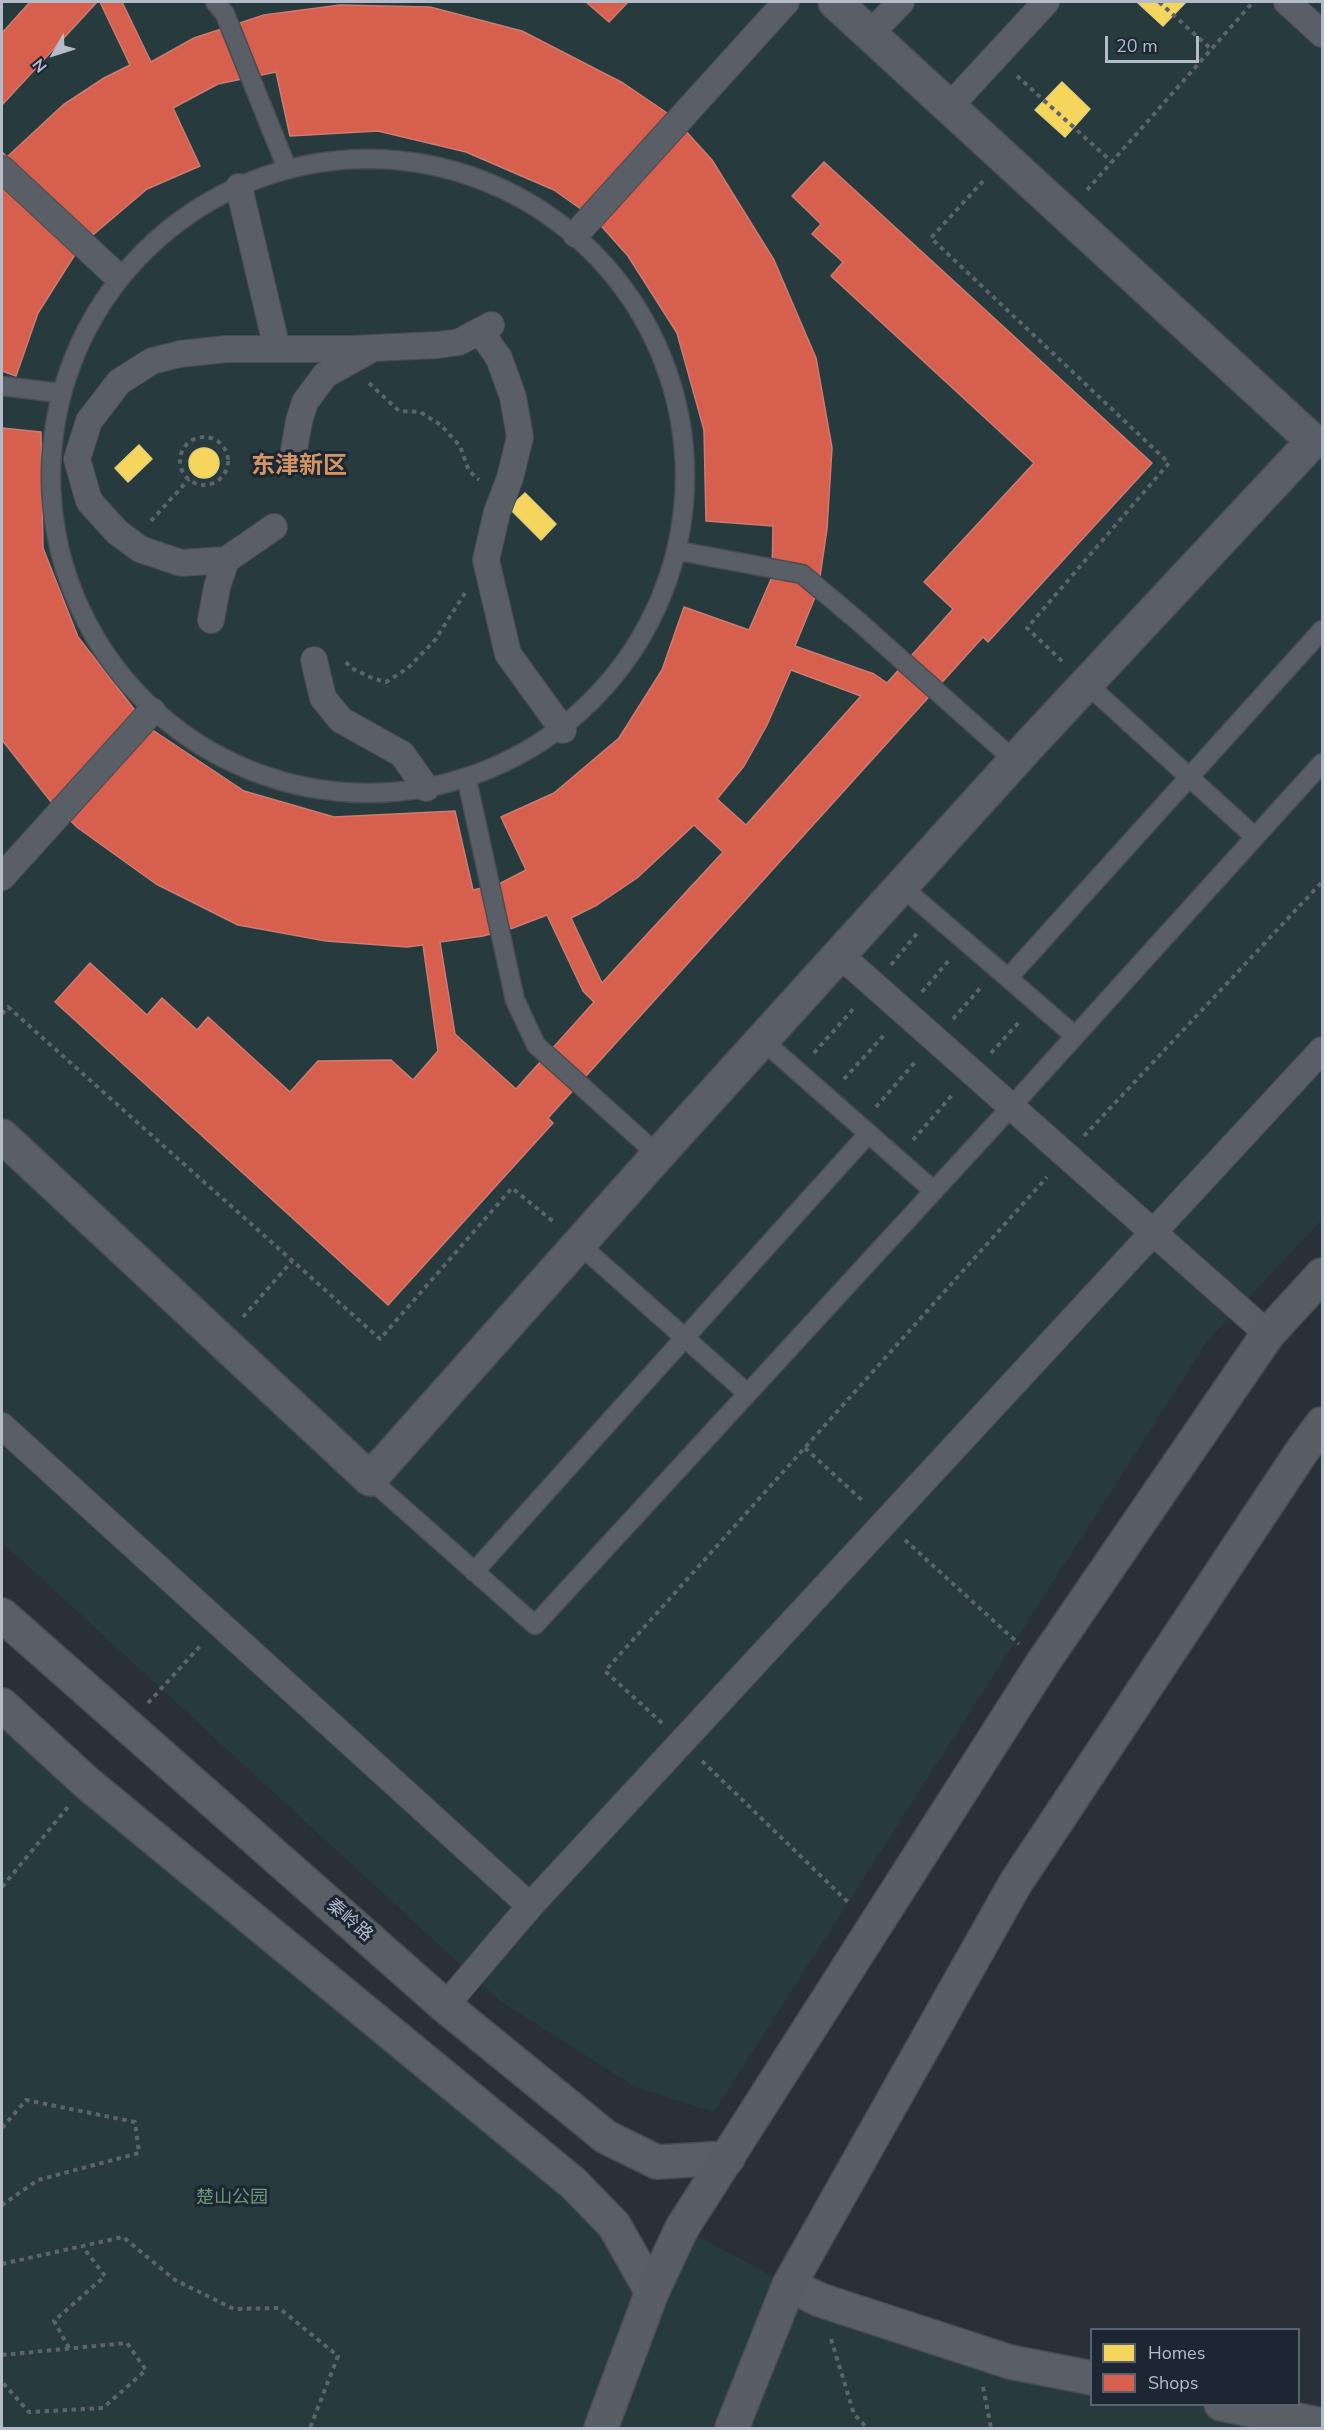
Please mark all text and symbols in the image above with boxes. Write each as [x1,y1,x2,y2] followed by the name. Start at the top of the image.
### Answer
[24,24,84,84] north arrow
[1108,24,1202,62] scale bar
[1116,34,1158,58] text: 20 m
[28,54,52,77] text: N
[251,453,347,481] district label: 东津新区
[322,1895,376,1947] street label: 秦岭路
[196,2188,268,2210] park label: 楚山公园
[1090,2328,1300,2406] legend
[1148,2341,1205,2365] text: Homes
[1148,2371,1198,2395] text: Shops

